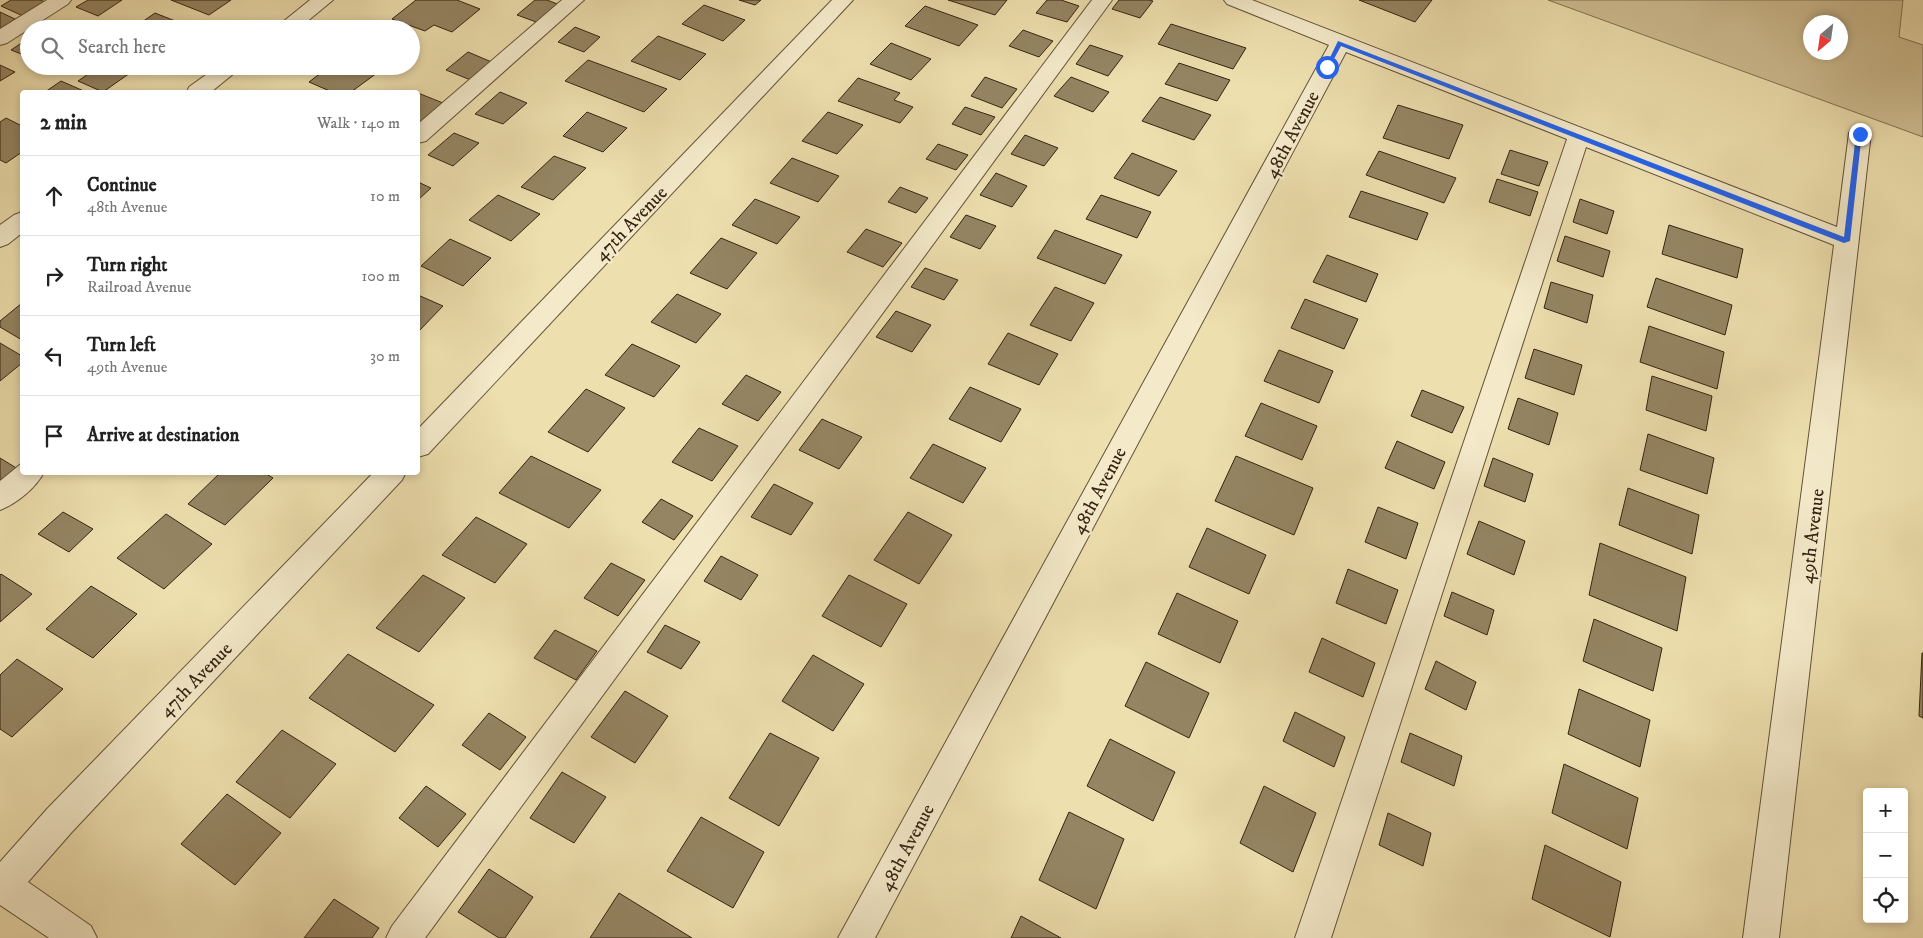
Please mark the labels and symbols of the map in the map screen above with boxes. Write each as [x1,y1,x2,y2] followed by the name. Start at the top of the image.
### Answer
[1803,15,1848,60] north arrow
[1316,56,1339,79] route start
[1260,87,1325,182] street label: 48th Avenue
[1849,123,1872,146] route end
[590,182,673,266] street label: 47th Avenue
[1067,443,1132,538] street label: 48th Avenue
[1795,487,1830,585] street label: 49th Avenue
[155,638,238,722] street label: 47th Avenue
[875,800,940,895] street label: 48th Avenue

